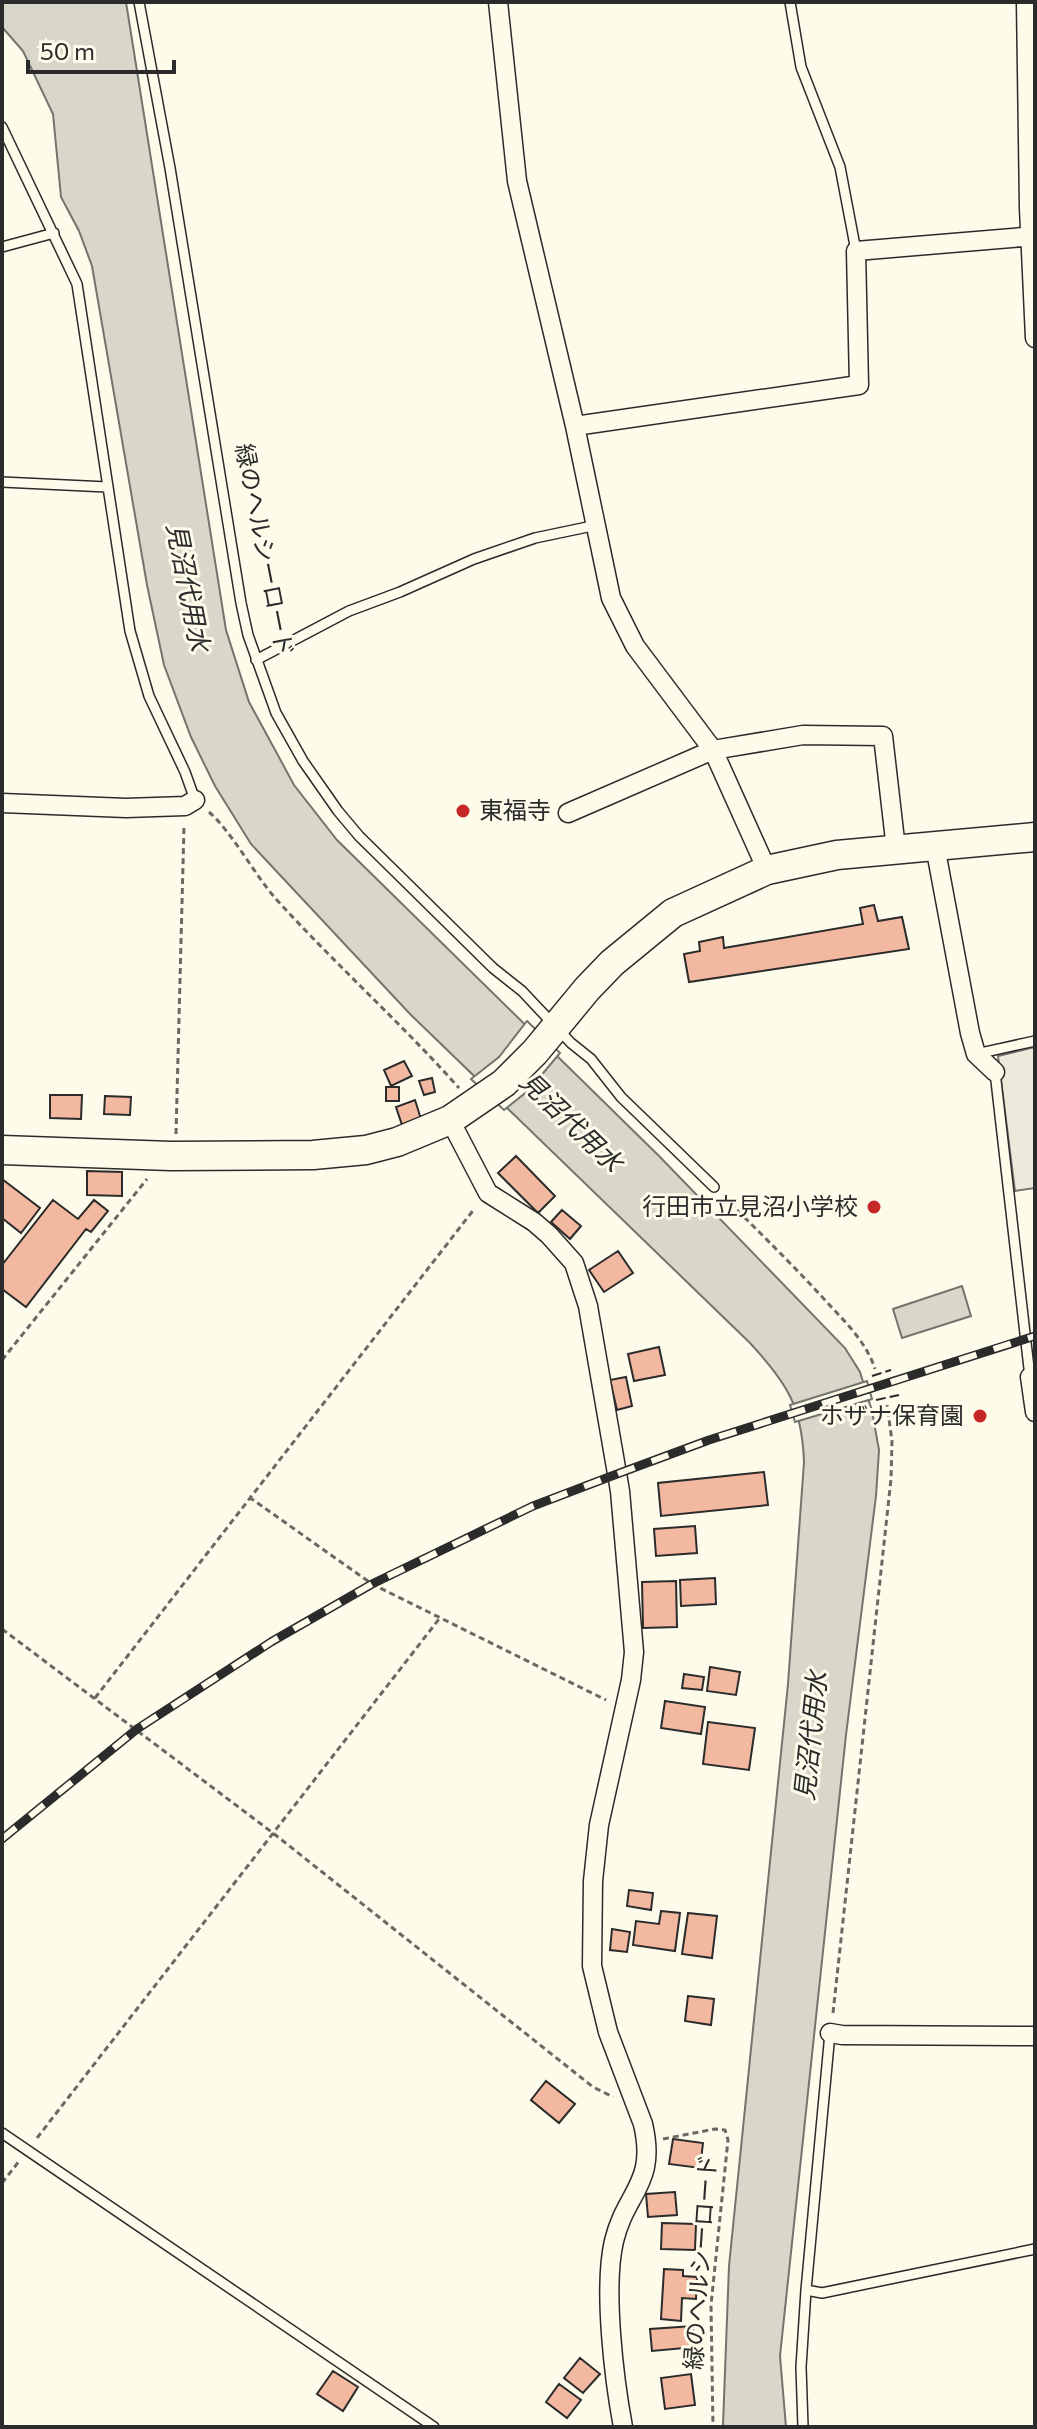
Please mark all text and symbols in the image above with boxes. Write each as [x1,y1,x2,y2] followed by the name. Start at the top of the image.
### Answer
[28,24,174,74] scale bar
[40,36,95,65] text: 50 m
[231,441,300,658] street label: 緑のヘルシーロード
[162,520,218,656] water label: 見沼代用水
[479,795,551,824] place label: 東福寺
[454,802,472,820] marker: 東福寺
[515,1065,632,1179] water label: 見沼代用水
[642,1191,858,1220] place label: 行田市立見沼小学校
[865,1198,883,1216] marker: 行田市立見沼小学校
[820,1400,964,1429] place label: ホザナ保育園
[971,1407,989,1425] marker: ホザナ保育園
[787,1667,832,1802] water label: 見沼代用水
[678,2153,722,2371] street label: 緑のヘルシーロード

